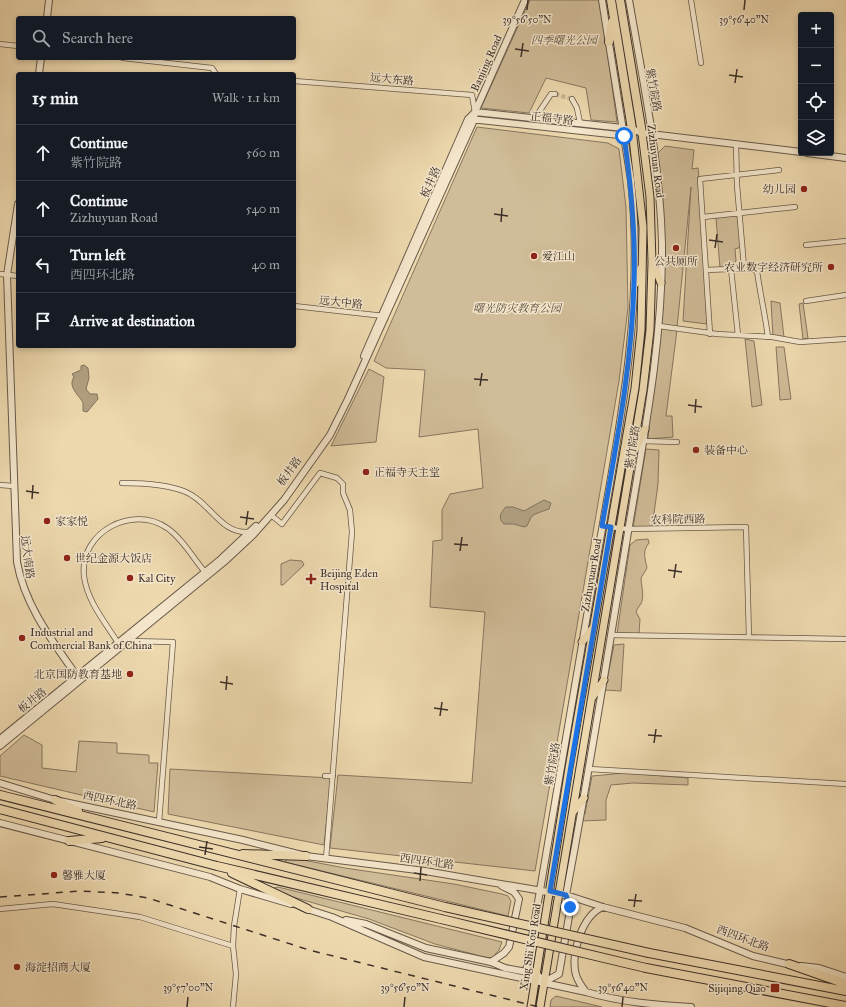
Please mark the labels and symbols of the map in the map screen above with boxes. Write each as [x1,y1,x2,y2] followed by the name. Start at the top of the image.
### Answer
[503,14,552,26] text: 39°56'50"N
[719,14,769,26] text: 39°56'40"N
[468,33,505,93] street label: Banjing Road
[531,34,599,47] park label: 四季曙光公园
[643,67,664,113] street label: 紫竹院路
[369,71,414,88] street label: 远大东路
[529,110,575,127] street label: 正福寺路
[645,123,667,199] street label: Zizhuyuan Road
[615,127,633,145] route start
[418,164,443,200] street label: 板井路
[763,183,796,196] place label: 幼儿园
[799,184,809,194] marker: 幼儿园
[671,243,681,253] marker: 公共厕所
[542,250,575,263] place label: 爱江山
[529,251,539,261] marker: 爱江山
[654,255,698,268] place label: 公共厕所
[724,261,823,274] place label: 农业数字经济研究所
[826,262,836,272] marker: 农业数字经济研究所
[318,294,364,311] street label: 远大中路
[473,302,563,315] park label: 曙光防灾教育公园
[623,424,642,470] street label: 紫竹院路
[704,444,748,457] place label: 装备中心
[691,445,701,455] marker: 装备中心
[274,454,304,488] street label: 板井路
[374,466,440,479] place label: 正福寺天主堂
[361,467,371,477] marker: 正福寺天主堂
[650,513,706,526] street label: 农科院西路
[55,515,88,528] place label: 家家悦
[42,516,52,526] marker: 家家悦
[18,534,37,580] street label: 远大南路
[579,537,604,613] street label: Zizhuyuan Road
[75,552,152,565] place label: 世纪金源大饭店
[62,553,72,563] marker: 世纪金源大饭店
[320,567,378,593] place label: Beijing Eden Hospital
[138,572,176,585] place label: Kal City
[125,573,135,583] marker: Kal City
[305,573,317,585] marker: Beijing Eden Hospital
[30,626,152,652] place label: Industrial and Commercial Bank of China
[17,633,27,643] marker: Industrial and Commercial Bank of China
[34,668,122,681] place label: 北京国防教育基地
[125,669,135,679] marker: 北京国防教育基地
[15,685,49,716] street label: 板井路
[542,741,563,787] street label: 紫竹院路
[82,788,138,813] street label: 西四环北路
[399,851,455,872] street label: 西四环北路
[62,869,106,882] place label: 馨雅大厦
[49,870,59,880] marker: 馨雅大厦
[561,898,579,916] route end
[517,902,544,991] street label: Xing Shi Kou Road
[715,923,771,954] street label: 西四环北路
[25,961,91,974] place label: 海淀招商大厦
[12,962,22,972] marker: 海淀招商大厦
[163,982,214,994] text: 39°57'00"N
[381,982,430,994] text: 39°56'50"N
[598,982,648,994] text: 39°56'40"N
[708,982,766,996] place label: Sijiqing Qiao
[769,982,781,994] marker: Sijiqing Qiao

